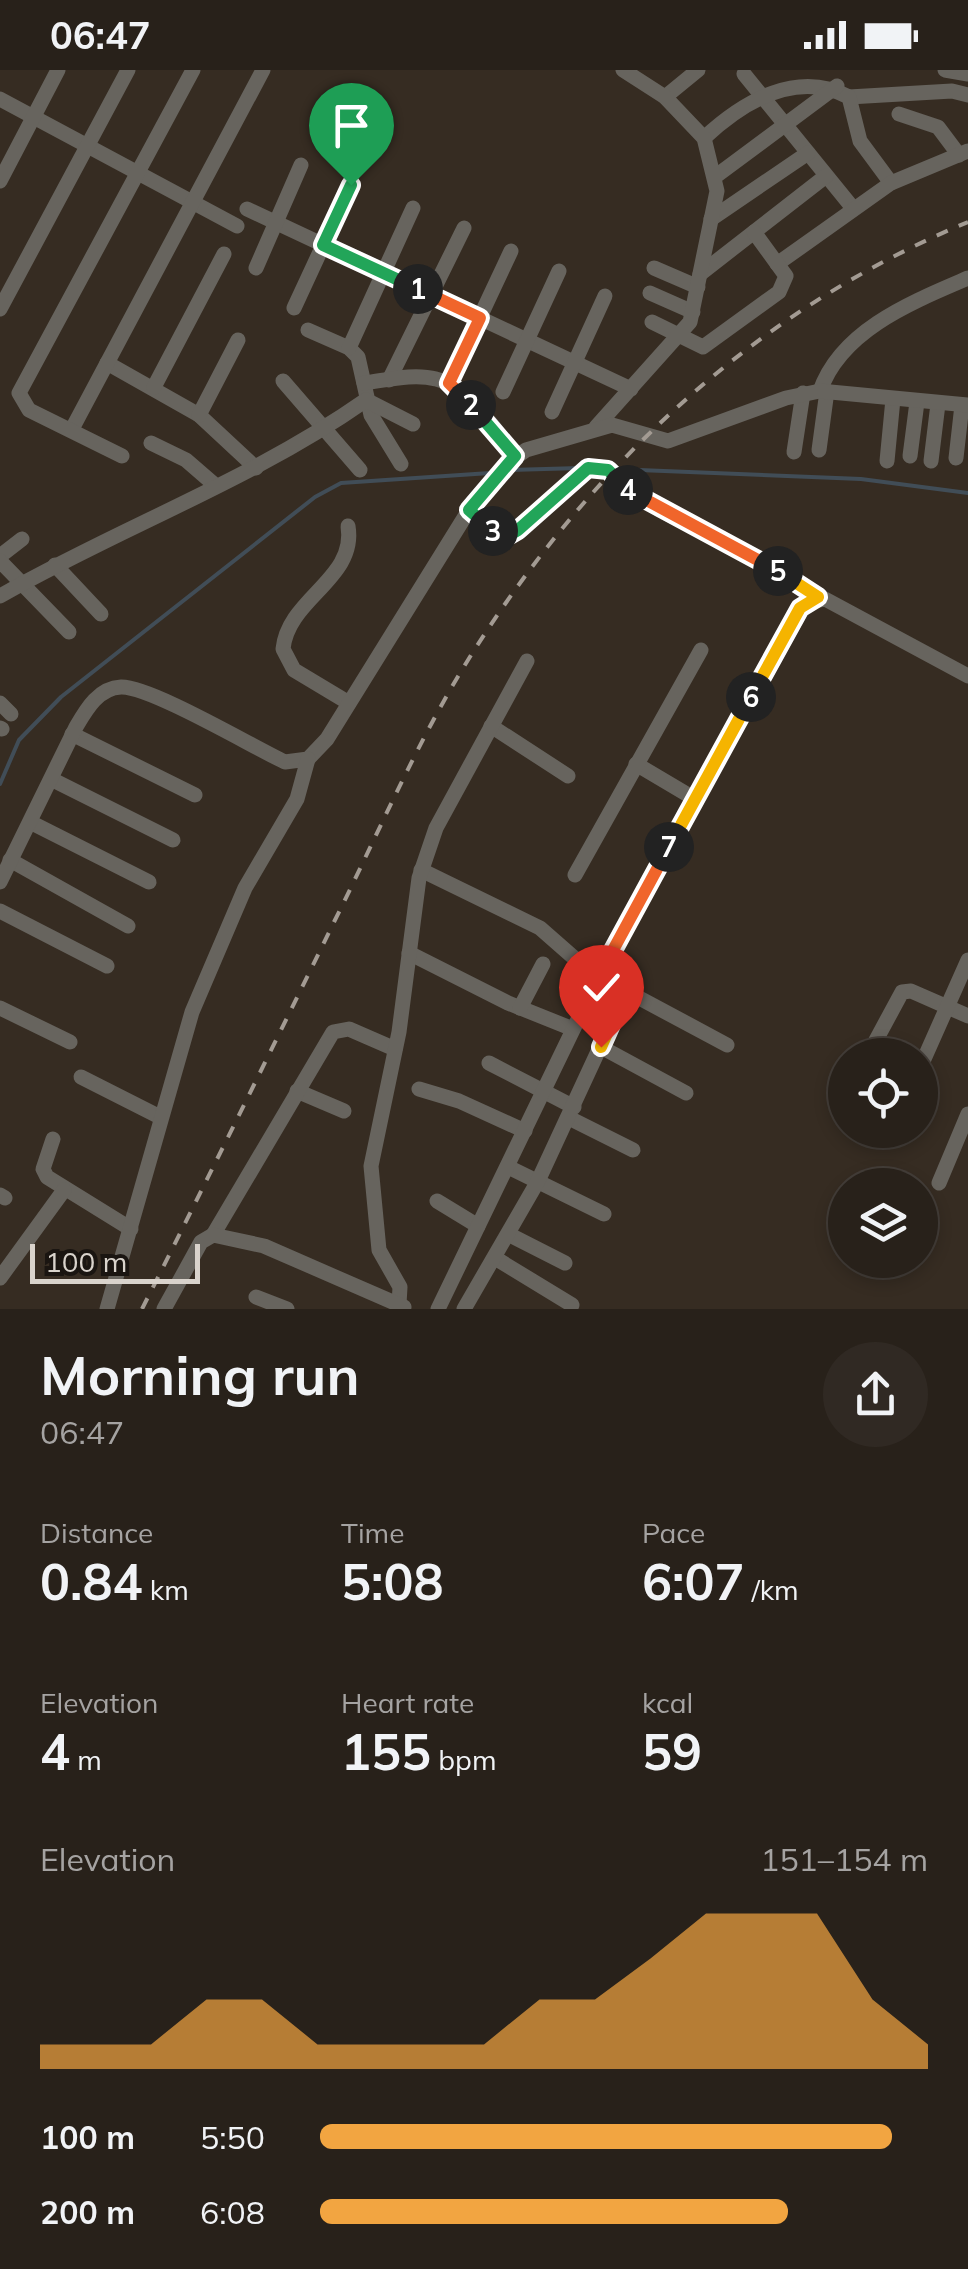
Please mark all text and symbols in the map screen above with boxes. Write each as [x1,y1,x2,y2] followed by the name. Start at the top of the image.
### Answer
[50,11,151,59] text: 06:47
[309,83,394,186] pin
[324,98,379,153] icon: arrive
[393,264,443,314] pin: 1
[410,271,426,306] text: 1
[446,380,496,430] pin: 2
[463,387,479,422] text: 2
[603,465,653,515] pin: 4
[620,472,636,507] text: 4
[468,506,518,556] pin: 3
[485,513,501,548] text: 3
[753,546,803,596] pin: 5
[770,553,786,588] text: 5
[726,672,776,722] pin: 6
[743,679,759,714] text: 6
[644,822,694,872] pin: 7
[661,829,677,864] text: 7
[559,945,644,1048] pin
[574,960,629,1015] icon: check
[828,1038,938,1278] map controls
[828,1038,938,1148] button: locate
[828,1168,938,1278] button: layers
[30,1239,200,1284] scale bar
[45,1244,127,1279] text: 100 m
[40,1340,360,1409] text: Morning run
[823,1342,928,1447] button: share
[40,1412,124,1452] text: 06:47
[40,1515,153,1550] text: Distance
[341,1515,404,1550] text: Time
[642,1515,705,1550] text: Pace
[40,1550,142,1613] text: 0.84
[341,1550,443,1613] text: 5:08
[642,1550,744,1613] text: 6:07
[142,1572,189,1607] text: km
[744,1572,799,1607] text: /km
[40,1685,158,1720] text: Elevation
[341,1685,474,1720] text: Heart rate
[642,1685,693,1720] text: kcal
[40,1720,70,1783] text: 4
[341,1720,431,1783] text: 155
[642,1720,702,1783] text: 59
[70,1742,102,1777] text: m
[431,1742,497,1777] text: bpm
[40,1839,175,1879] text: Elevation
[760,1839,928,1879] text: 151–154 m
[40,2117,135,2157] text: 100 m
[200,2117,265,2157] text: 5:50
[40,2192,135,2232] text: 200 m
[200,2192,265,2232] text: 6:08

